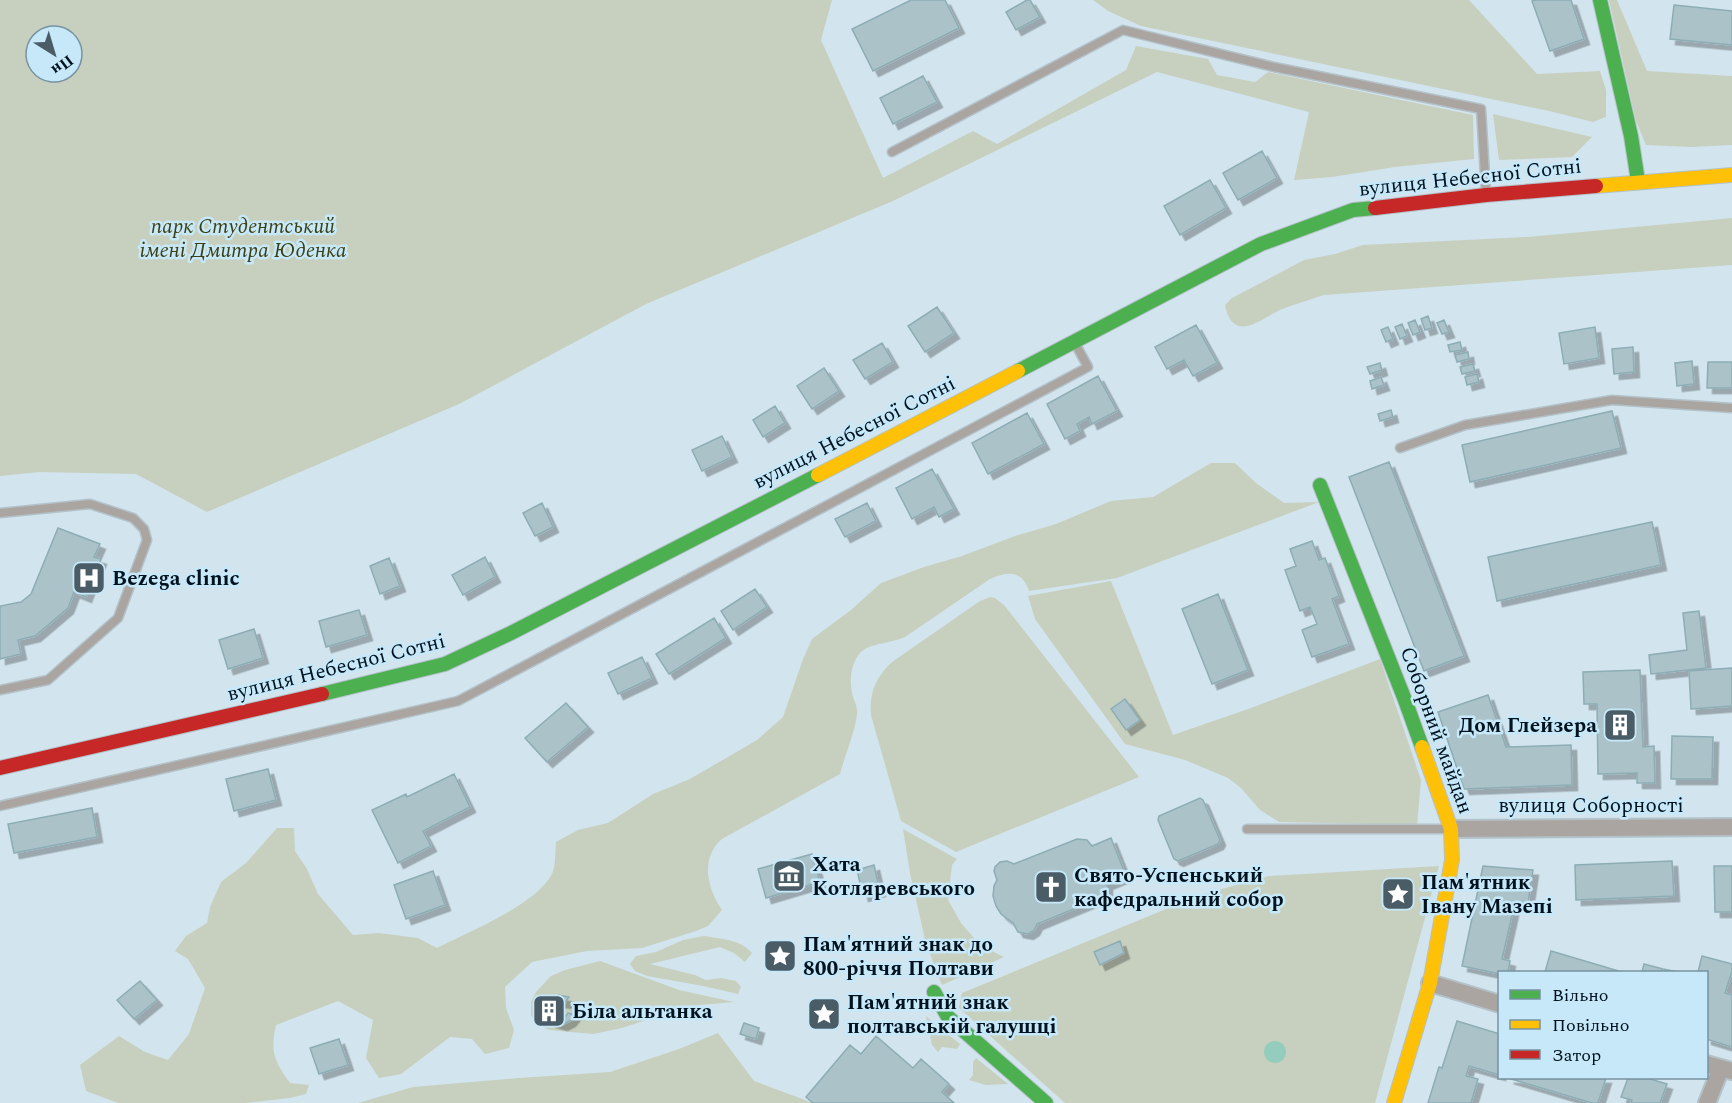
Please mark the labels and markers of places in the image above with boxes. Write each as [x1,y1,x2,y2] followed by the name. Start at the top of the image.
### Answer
[71,560,107,596] hospital icon: Bezega clinic
[112,563,240,595] place label: Bezega clinic
[1602,707,1638,743] building icon: Дом Глейзера
[1459,710,1597,742] place label: Дом Глейзера
[812,849,975,905] place label: Хата Котляревського
[771,858,807,894] museum icon: Хата Котляревського
[1074,860,1284,916] place label: Свято-Успенський кафедральний собор
[1421,867,1553,923] place label: Пам'ятник Івану Мазепі
[1033,869,1069,905] church icon: Свято-Успенський кафедральний собор
[1380,876,1416,912] place icon: Пам'ятник Івану Мазепі
[803,929,994,985] place label: Пам'ятний знак до 800-річчя Полтави
[762,938,798,974] place icon: Пам'ятний знак до 800-річчя Полтави
[847,987,1057,1043] place label: Пам'ятний знак полтавській галушці
[531,993,567,1029] building icon: Біла альтанка
[572,996,713,1028] place label: Біла альтанка
[806,996,842,1032] place icon: Пам'ятний знак полтавській галушці

